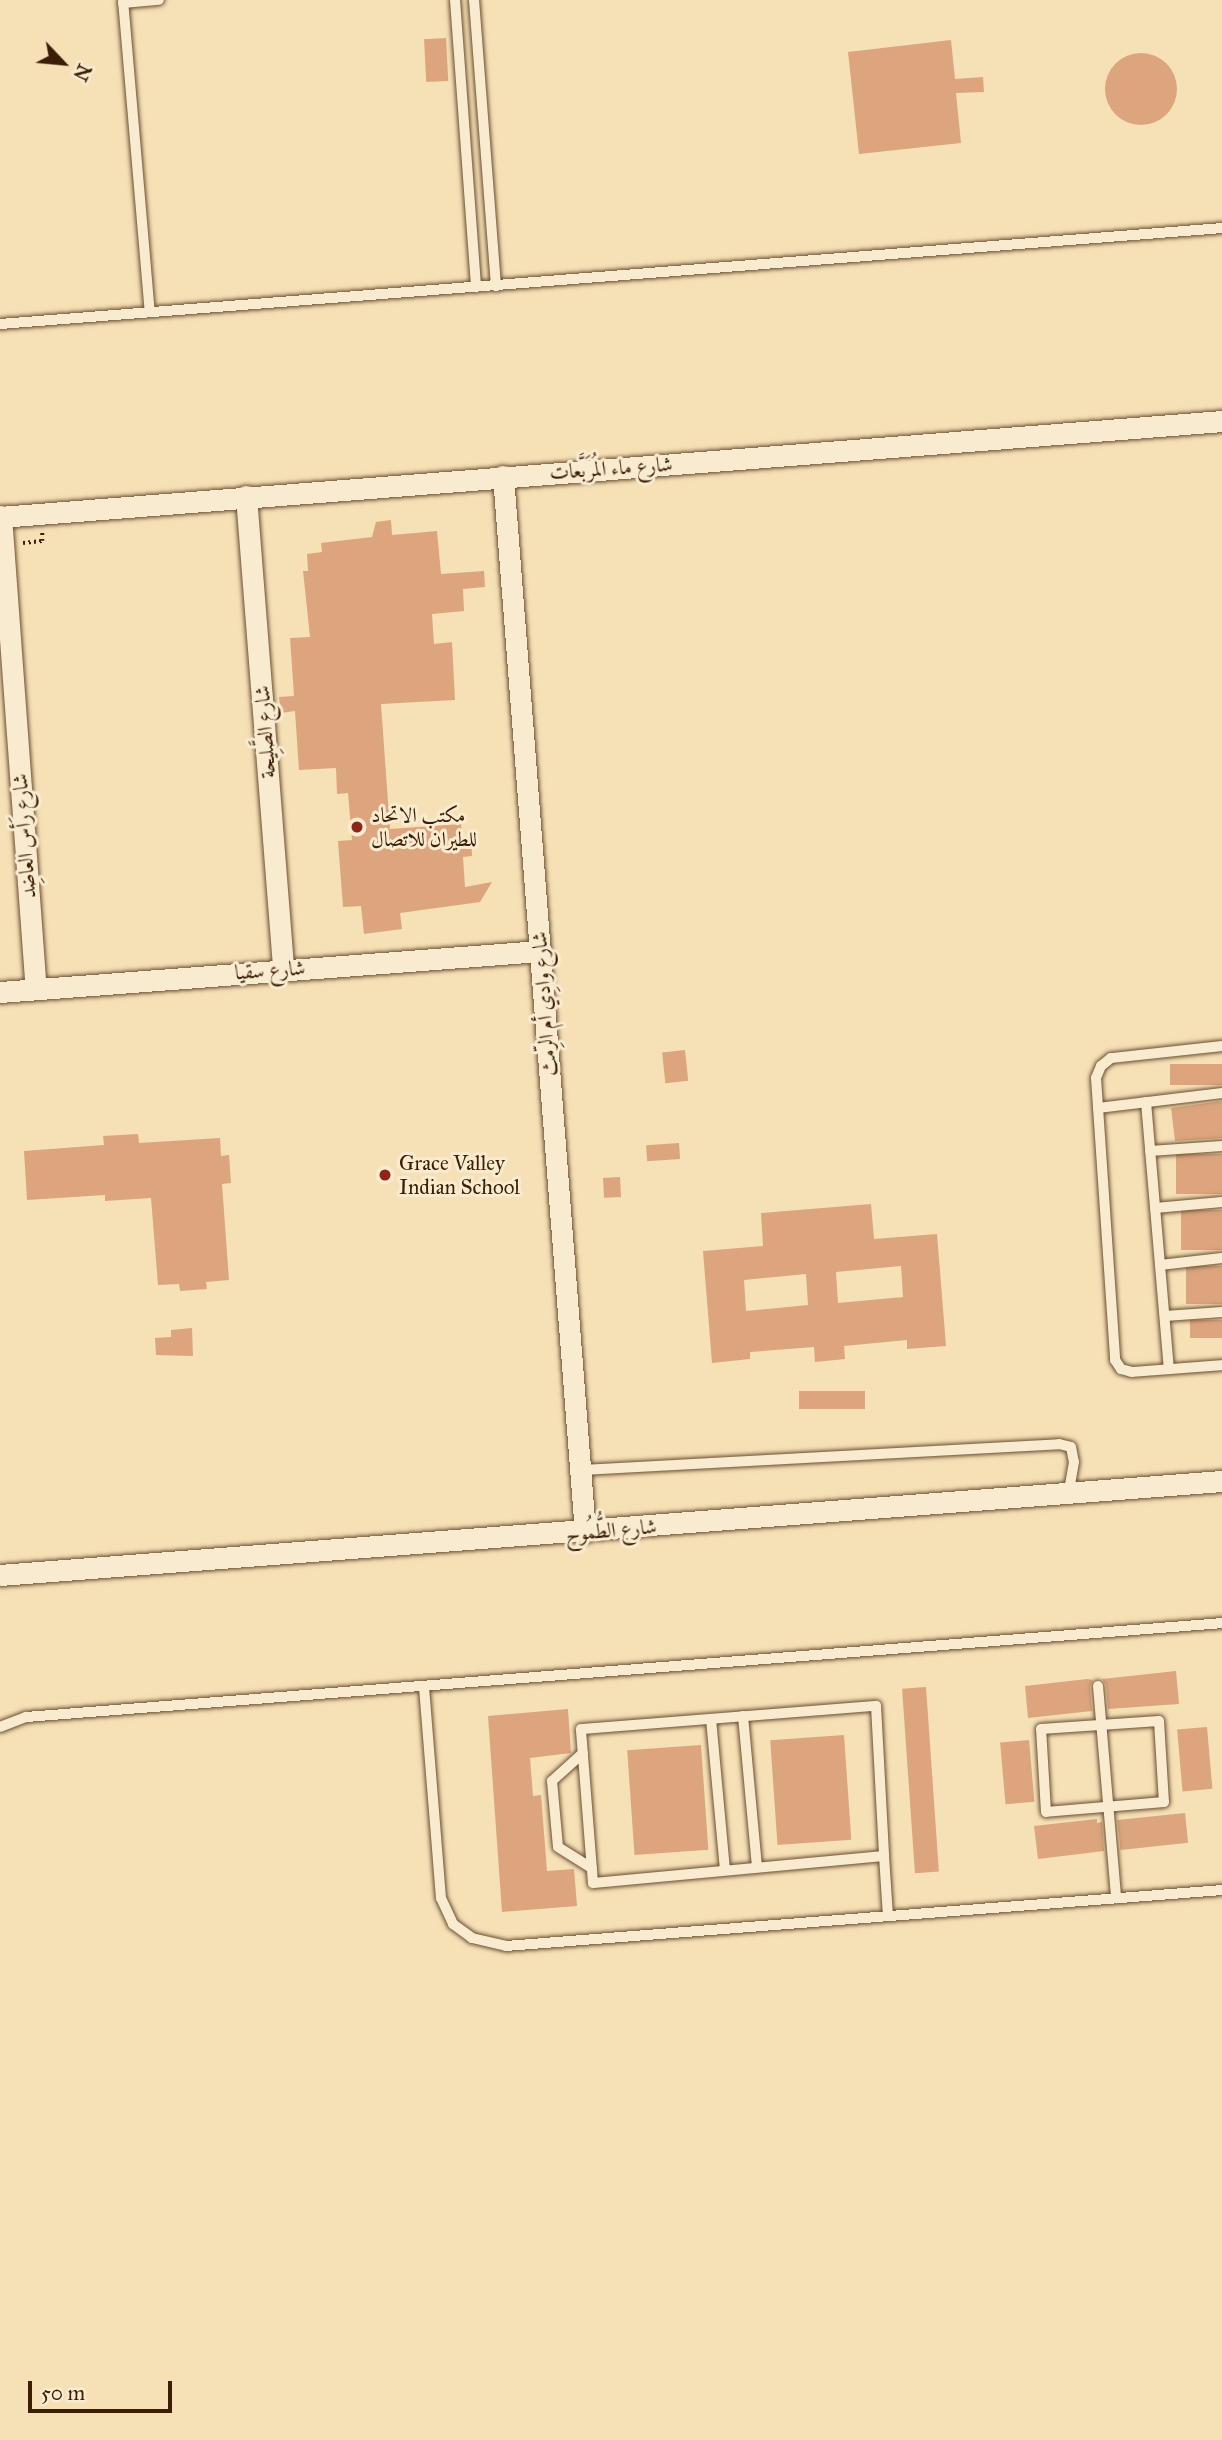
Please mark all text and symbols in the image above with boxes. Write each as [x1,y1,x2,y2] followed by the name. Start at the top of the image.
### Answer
[28,28,98,98] north arrow
[68,60,96,85] text: N
[549,451,673,485] street label: شارع ماء المُرَبَّعات
[249,685,281,779] street label: شارع الصَّلِيحة
[7,773,41,899] street label: شارع رَأس العاضِد
[371,802,477,852] place label: مكتب الاتحاد للطيران للاتصال
[349,819,365,835] marker: مكتب الاتحاد للطيران للاتصال
[526,931,562,1077] street label: شارع وادِي أم الرِّمث
[234,955,306,985] street label: شارع سقيا
[399,1150,520,1200] place label: Grace Valley Indian School
[377,1167,393,1183] marker: Grace Valley Indian School
[564,1513,658,1547] street label: شارع الطُّمُوح
[32,2366,175,2410] scale bar
[41,2380,85,2406] text: 50 m

